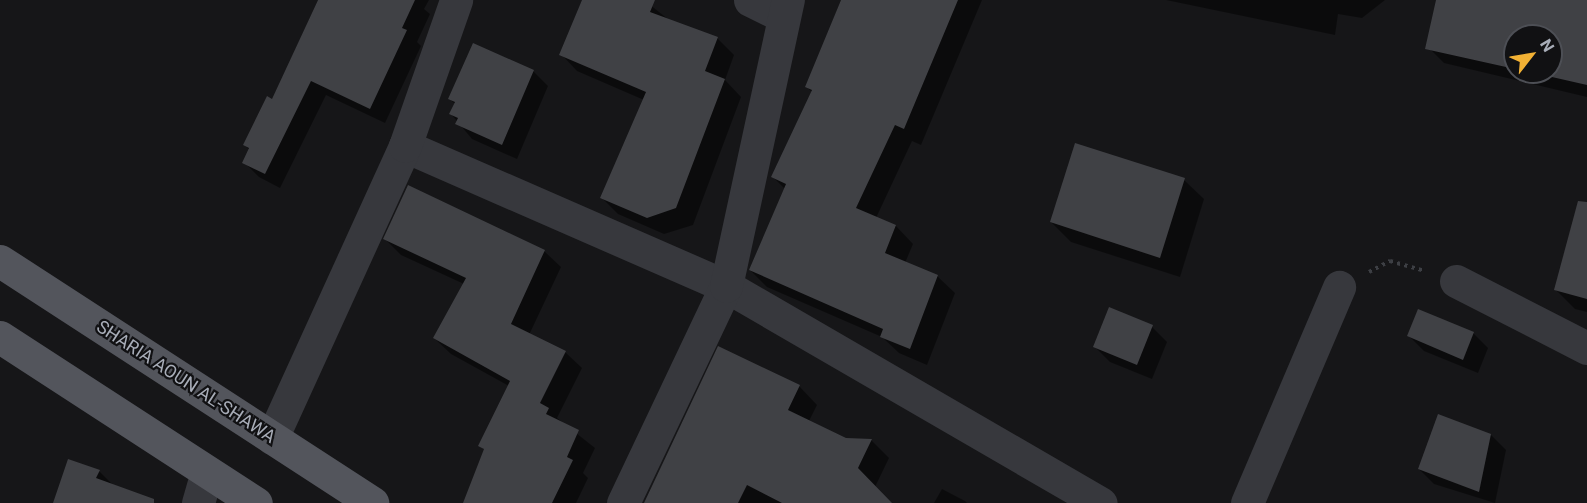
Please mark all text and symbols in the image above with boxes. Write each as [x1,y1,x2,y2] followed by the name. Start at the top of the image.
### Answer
[1503,24,1563,84] north arrow
[1536,36,1558,55] text: N
[92,316,280,448] street label: SHARIA AOUN AL-SHAWA

